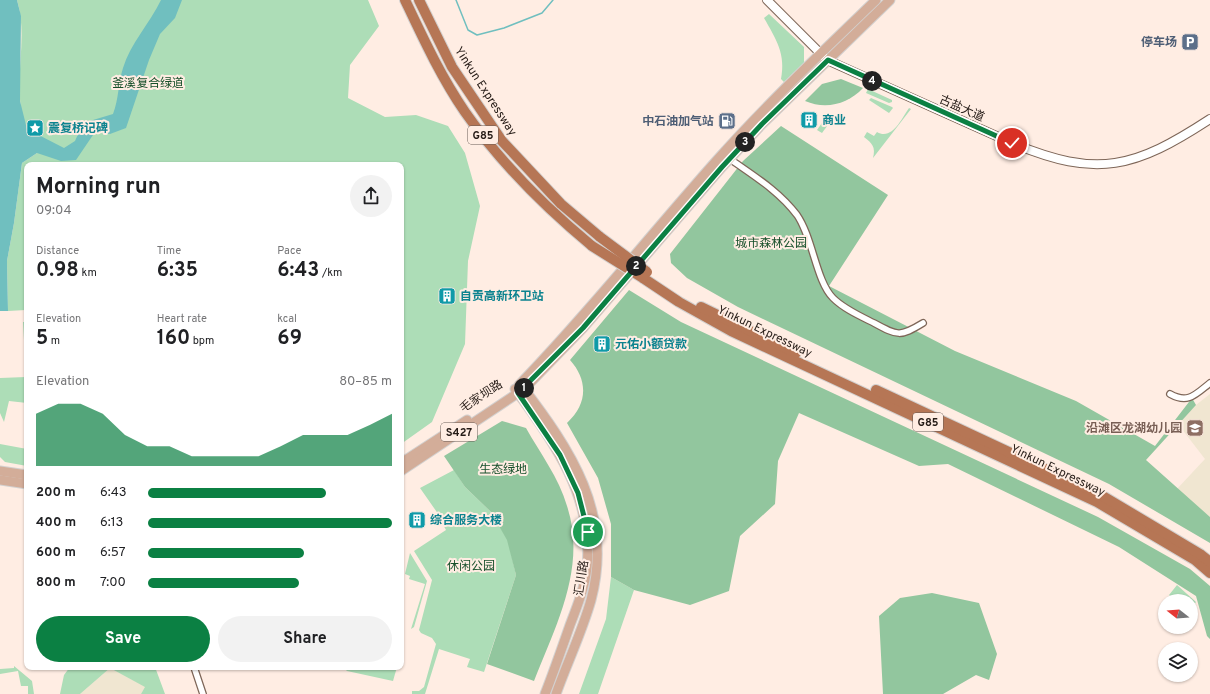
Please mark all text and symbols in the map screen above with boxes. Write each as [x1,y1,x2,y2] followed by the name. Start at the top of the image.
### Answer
[1180,32,1200,52] parking icon: 停车场
[1141,35,1177,51] place label: 停车场
[450,44,520,139] street label: Yinkun Expressway
[862,71,882,91] pin: 4
[868,74,876,88] text: 4
[112,76,184,92] park label: 釜溪复合绿道
[936,92,987,126] street label: 古盐大道
[799,110,819,130] building icon: 商业
[717,111,737,131] fuel station icon: 中石油加气站
[822,113,846,129] place label: 商业
[642,114,714,130] place label: 中石油加气站
[25,118,45,138] place icon: 震复桥记碑
[48,121,108,137] place label: 震复桥记碑
[468,126,498,144] road number: G85
[995,126,1029,160] pin
[735,132,755,152] pin: 3
[1001,132,1023,154] icon: check
[742,135,748,149] text: 3
[36,174,161,201] text: Morning run
[350,175,392,217] button: share
[36,203,71,219] text: 09:04
[735,236,807,252] park label: 城市森林公园
[36,244,79,258] text: Distance
[157,244,181,258] text: Time
[277,244,302,258] text: Pace
[626,256,646,276] pin: 2
[36,258,79,284] text: 0.98
[157,258,198,284] text: 6:35
[277,258,319,284] text: 6:43
[633,259,639,273] text: 2
[79,266,97,280] text: km
[319,266,342,280] text: /km
[437,286,457,306] building icon: 自贡高新环卫站
[460,289,544,305] place label: 自贡高新环卫站
[715,302,814,362] street label: Yinkun Expressway
[36,312,81,326] text: Elevation
[157,312,207,326] text: Heart rate
[277,312,297,326] text: kcal
[36,326,48,352] text: 5
[157,326,190,352] text: 160
[277,326,302,352] text: 69
[48,334,60,348] text: m
[190,334,214,348] text: bpm
[592,334,612,354] building icon: 元佑小额贷款
[615,337,687,353] place label: 元佑小额贷款
[36,374,89,390] text: Elevation
[339,374,392,390] text: 80–85 m
[457,377,506,417] street label: 毛家坝路
[514,378,534,398] pin: 1
[522,381,526,395] text: 1
[913,413,943,431] road number: G85
[1185,418,1205,438] school or university icon: 沿滩区龙湖幼儿园
[1086,421,1182,437] place label: 沿滩区龙湖幼儿园
[441,423,477,441] road number: S427
[1008,441,1107,501] street label: Yinkun Expressway
[479,462,527,478] park label: 生态绿地
[36,485,76,501] text: 200 m
[100,485,127,501] text: 6:43
[407,510,427,530] building icon: 综合服务大楼
[430,513,502,529] place label: 综合服务大楼
[36,515,76,531] text: 400 m
[100,515,123,531] text: 6:13
[571,515,605,549] pin
[577,521,599,543] icon: arrive
[36,545,76,561] text: 600 m
[100,545,125,561] text: 6:57
[447,559,495,575] park label: 休闲公园
[571,559,593,597] street label: 汇川路
[36,575,76,591] text: 800 m
[100,575,126,591] text: 7:00
[1158,594,1198,634] north arrow
[1158,594,1198,682] map controls
[36,616,210,662] button: Save
[218,616,392,662] button: Share
[1158,642,1198,682] button: layers

